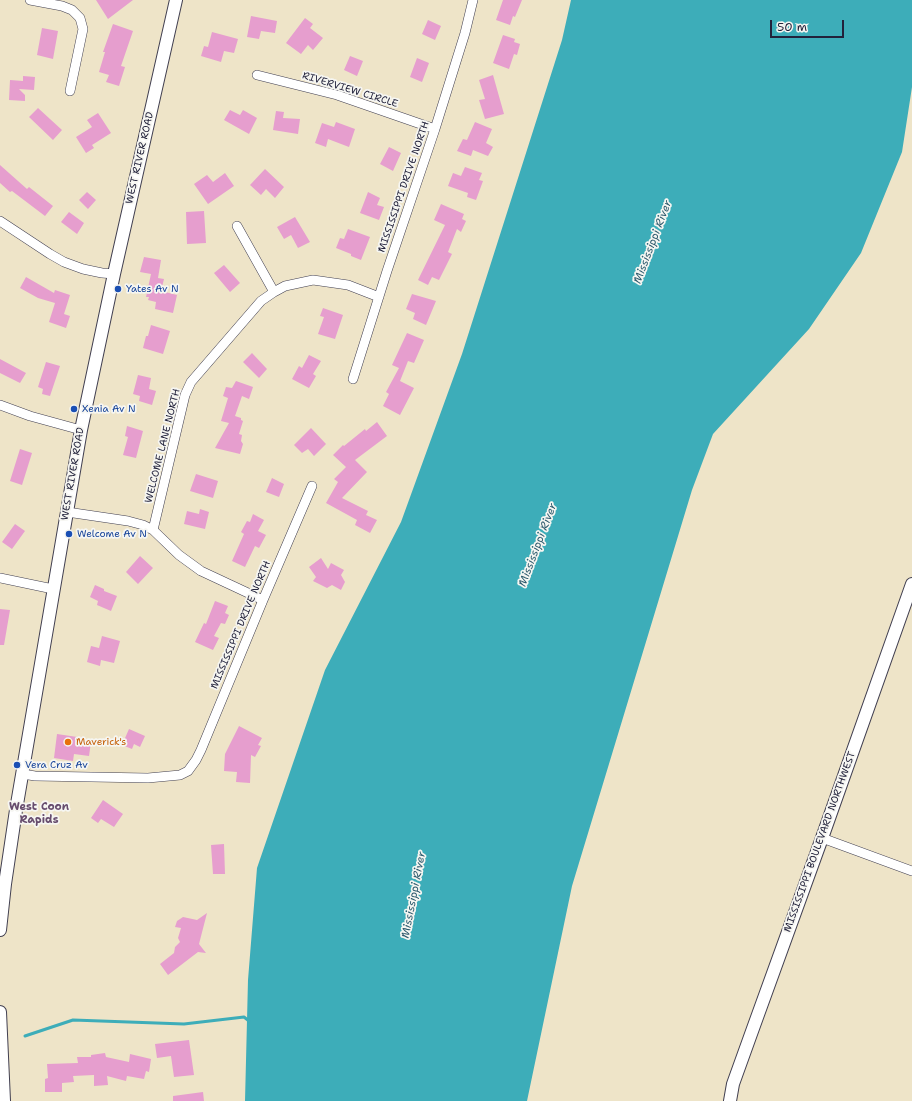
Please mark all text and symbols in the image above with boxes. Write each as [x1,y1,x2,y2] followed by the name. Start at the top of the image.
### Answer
[772,12,846,38] scale bar
[777,19,807,35] text: 50 m
[301,70,399,110] street label: RIVERVIEW CIRCLE
[124,111,156,205] street label: WEST RIVER ROAD
[376,120,432,254] street label: MISSISSIPPI DRIVE NORTH
[631,199,675,285] water label: Mississippi River
[126,283,179,295] place label: Yates Av N
[113,284,123,294] marker: Yates Av N
[143,388,183,504] street label: WELCOME LANE NORTH
[82,403,136,415] place label: Xenia Av N
[69,404,79,414] marker: Xenia Av N
[59,427,87,521] street label: WEST RIVER ROAD
[516,502,560,588] water label: Mississippi River
[77,528,147,540] place label: Welcome Av N
[64,529,74,539] marker: Welcome Av N
[209,559,273,691] street label: MISSISSIPPI DRIVE NORTH
[76,736,126,748] place label: Maverick's
[63,737,73,747] marker: Maverick's
[782,750,858,934] street label: MISSISSIPPI BOULEVARD NORTHWEST
[25,759,88,771] place label: Vera Cruz Av
[12,760,22,770] marker: Vera Cruz Av
[9,800,69,826] district label: West Coon Rapids
[399,851,429,939] water label: Mississippi River

